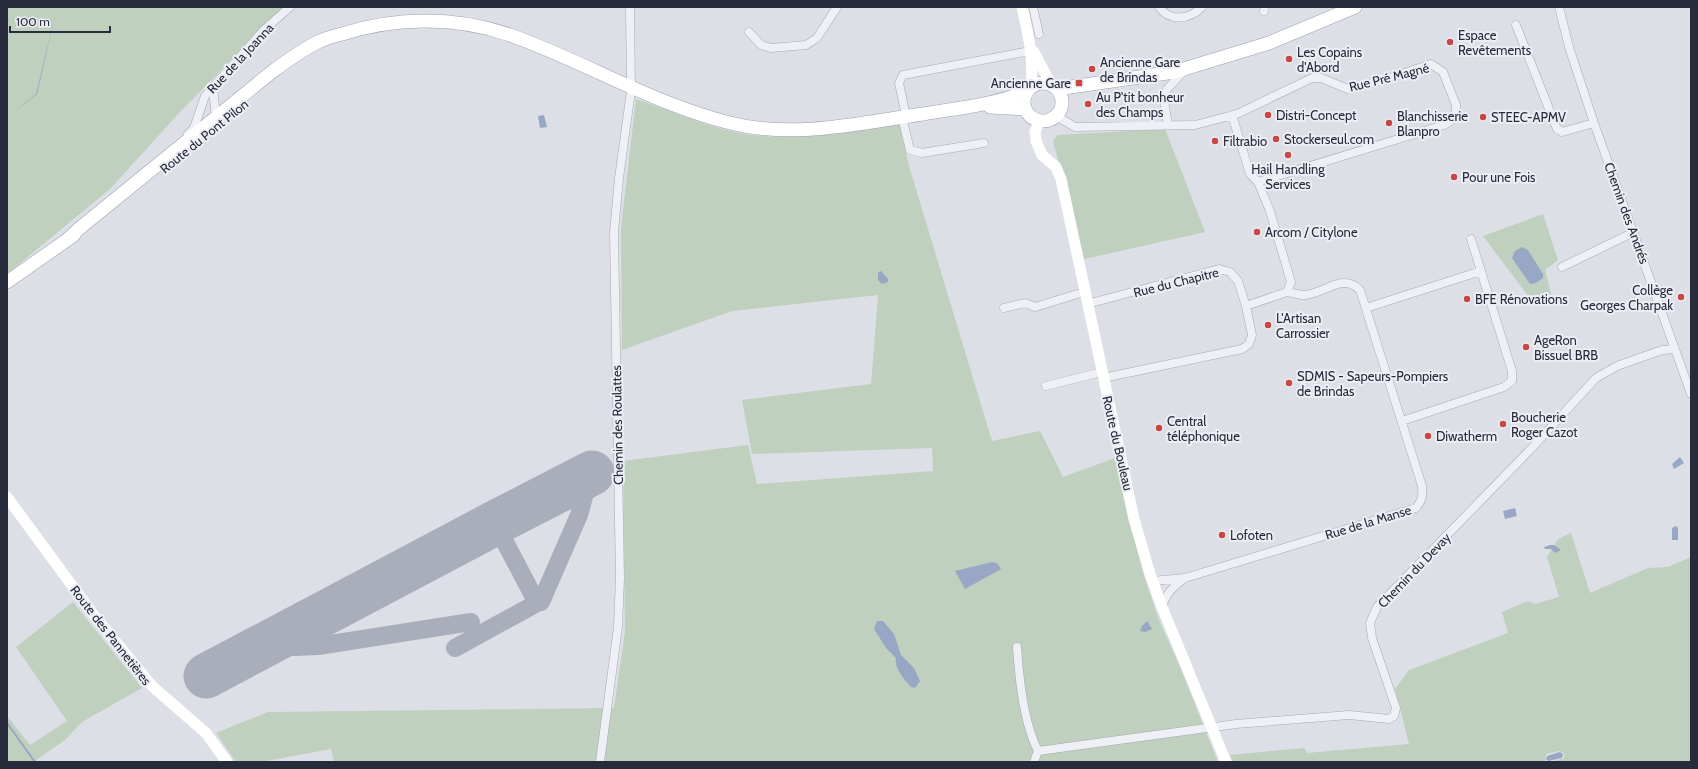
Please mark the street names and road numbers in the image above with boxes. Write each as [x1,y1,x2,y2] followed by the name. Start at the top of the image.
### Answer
[203,19,277,97] street label: Rue de la Joanna
[1347,59,1431,95] street label: Rue Pré Magné
[157,96,251,176] street label: Route du Pont Pilon
[1601,160,1653,266] street label: Chemin des Andrés
[1132,264,1221,300] street label: Rue du Chapitre
[608,364,626,485] street label: Chemin des Roulattes
[1099,394,1137,492] street label: Route du Bouleau
[1323,501,1413,543] street label: Rue de la Manse
[1374,529,1454,611] street label: Chemin du Devay
[67,582,155,689] street label: Route des Pannetières

